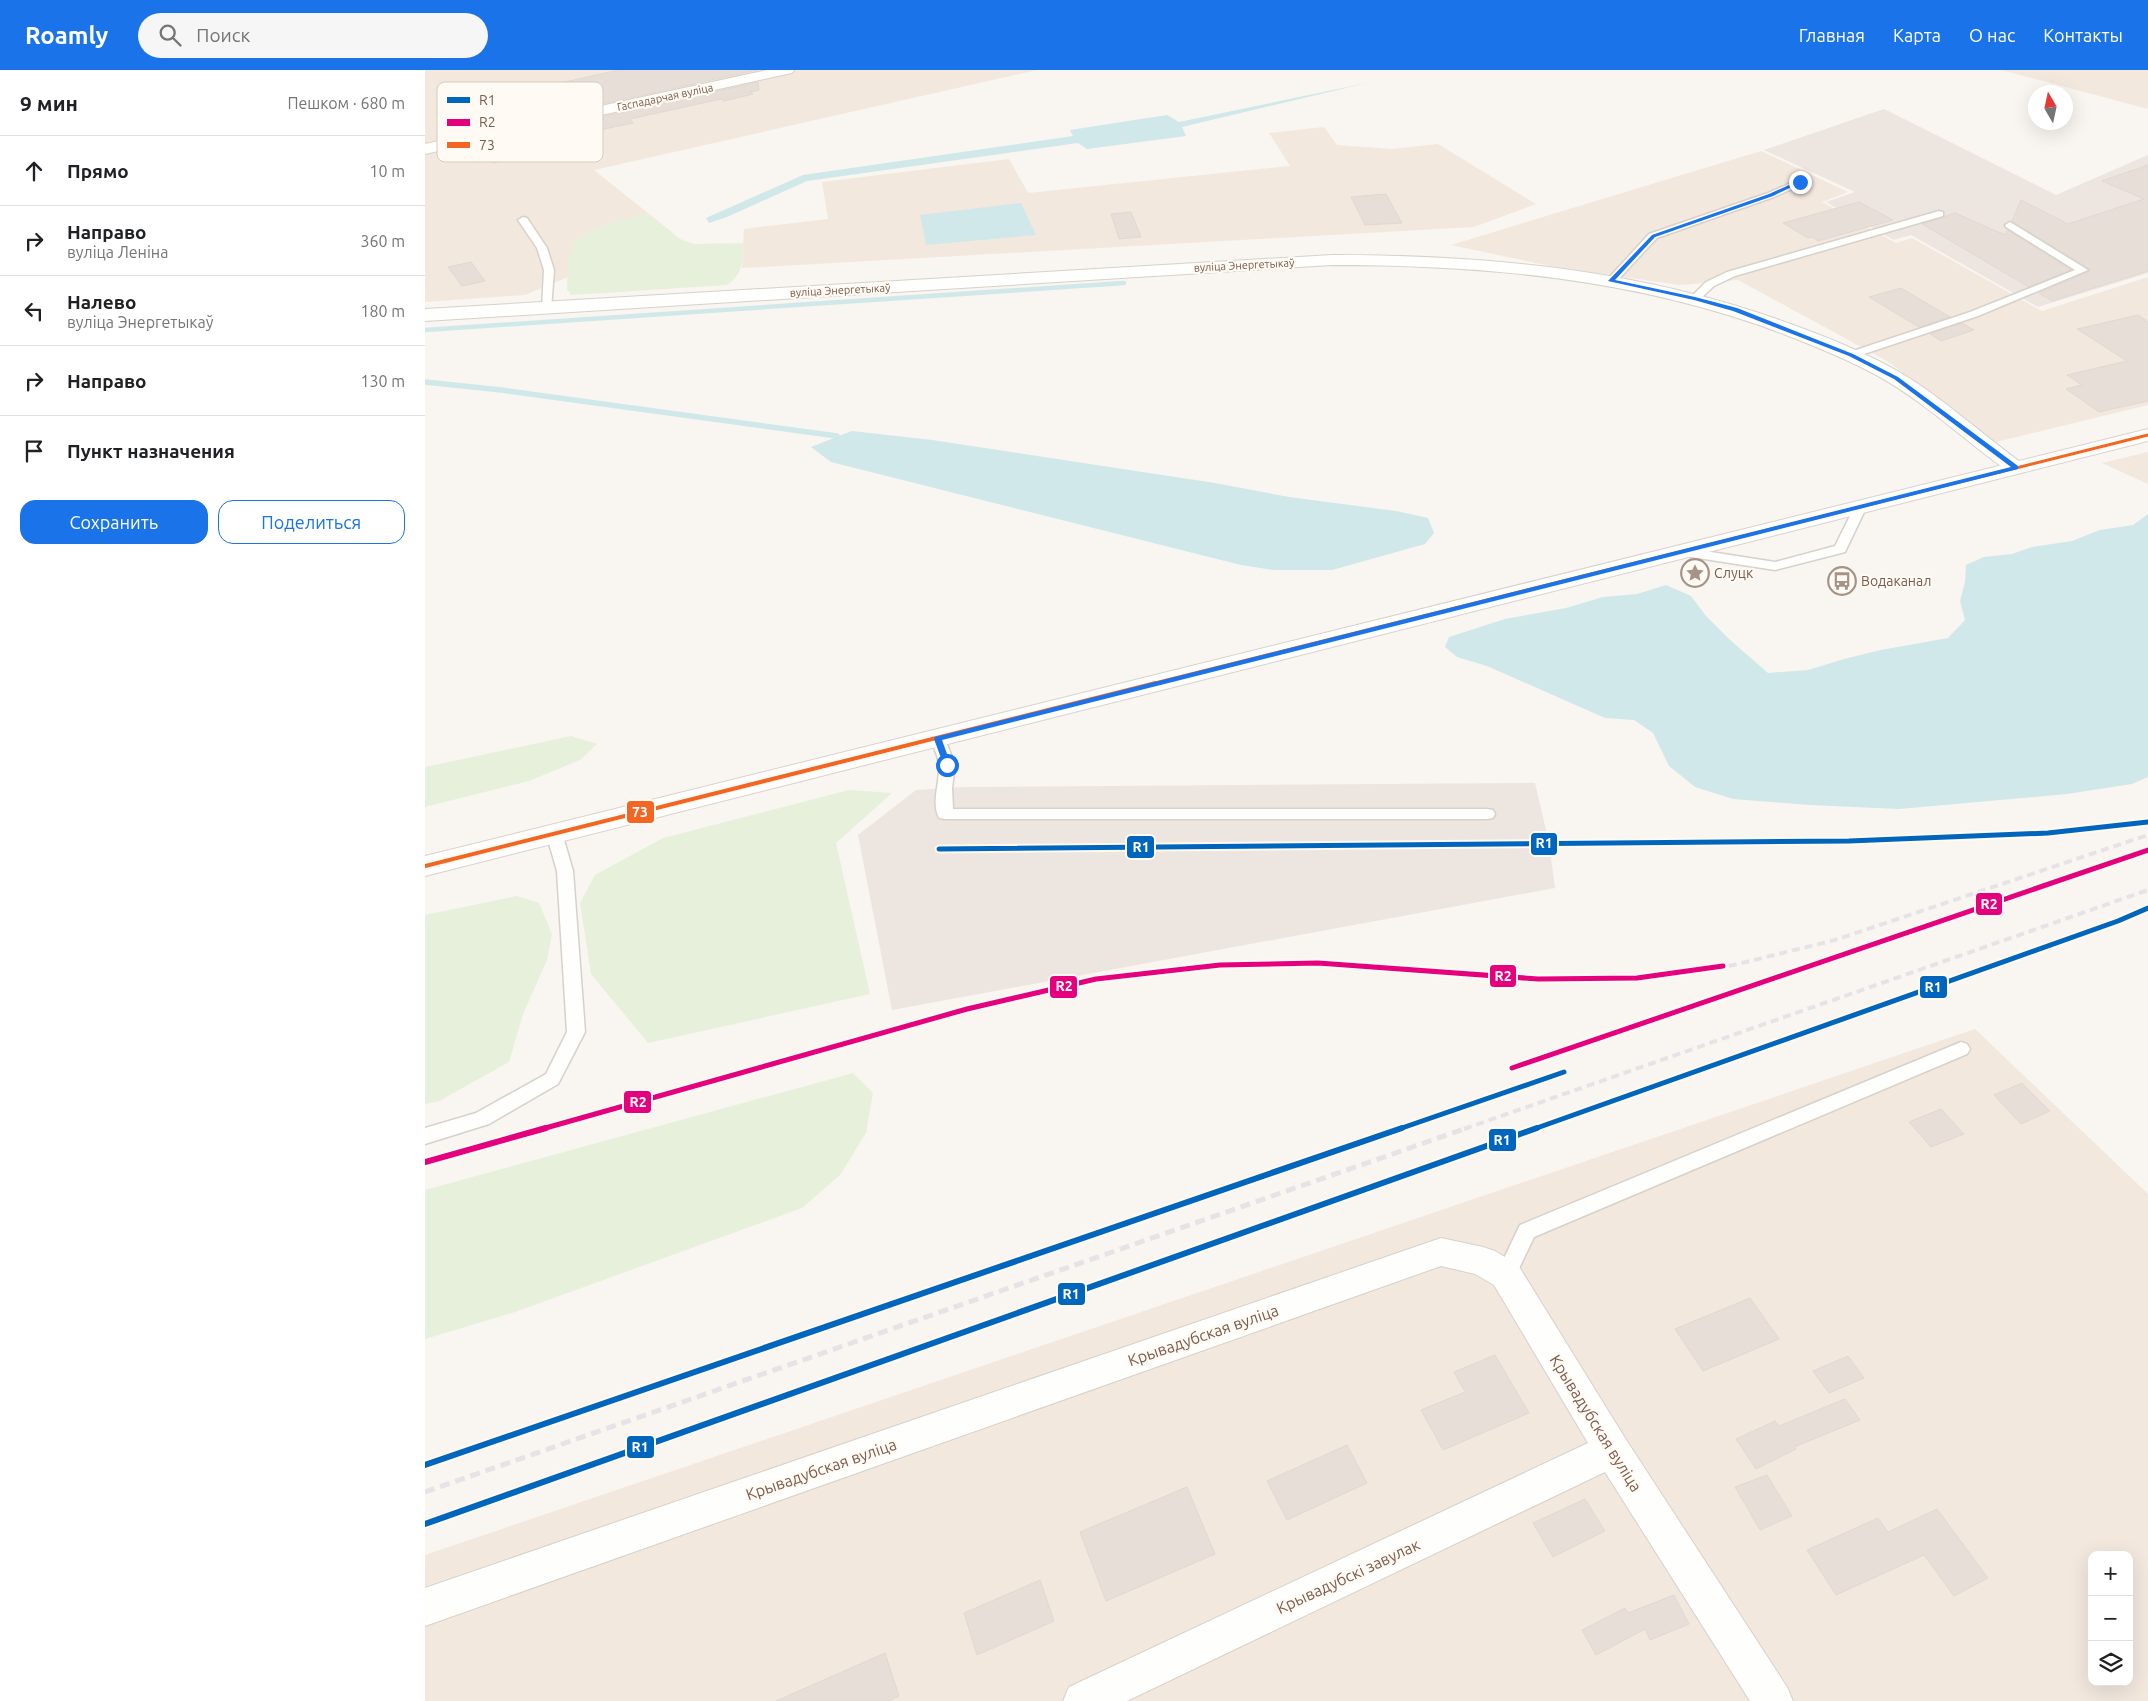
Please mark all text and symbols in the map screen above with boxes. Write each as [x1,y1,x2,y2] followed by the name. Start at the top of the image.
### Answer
[138,13,488,58] search box
[156,21,184,49] icon: search
[25,22,108,49] text: Roamly
[196,24,250,46] text: Поиск
[1799,25,1865,45] text: Главная
[1893,25,1941,45] text: Карта
[1969,25,2015,45] text: О нас
[2043,25,2123,45] text: Контакты
[616,81,714,113] street label: Гаспадарчая вуліца
[437,82,603,162] legend
[2028,85,2073,130] north arrow
[20,91,78,115] text: 9 мин
[479,92,496,108] text: R1
[287,94,405,112] text: Пешком · 680 m
[479,114,496,130] text: R2
[479,137,495,153] text: 73
[20,157,48,185] icon: ahead
[67,160,129,182] text: Прямо
[369,162,405,180] text: 10 m
[1789,171,1812,194] route end
[67,221,147,243] text: Направо
[20,227,48,255] icon: right
[360,232,405,250] text: 360 m
[67,243,168,261] text: вуліца Леніна
[1193,256,1295,274] street label: вуліца Энергетыкаў
[789,281,891,299] street label: вуліца Энергетыкаў
[67,291,136,313] text: Налево
[20,297,48,325] icon: left
[360,302,405,320] text: 180 m
[67,313,214,331] text: вуліца Энергетыкаў
[20,367,48,395] icon: right
[67,370,147,392] text: Направо
[360,372,405,390] text: 130 m
[20,437,48,465] icon: arrive
[67,440,235,462] text: Пункт назначения
[20,500,208,544] button: Сохранить
[218,500,405,544] button: Поделиться
[1680,558,1710,588] place icon: Слуцк
[1714,565,1753,581] place label: Слуцк
[1827,566,1857,596] bus stop icon: Водаканал
[1861,573,1931,589] place label: Водаканал
[936,754,959,777] route start
[626,800,655,824] line badge: 73
[632,804,648,820] text: 73
[1530,832,1558,856] line badge: R1
[1126,835,1155,859] line badge: R1
[1535,835,1553,851] text: R1
[1132,839,1150,855] text: R1
[1975,892,2003,916] line badge: R2
[1980,896,1998,912] text: R2
[1489,964,1517,988] line badge: R2
[1494,968,1512,984] text: R2
[1049,975,1078,999] line badge: R2
[1919,975,1948,999] line badge: R1
[1055,978,1073,994] text: R2
[1924,979,1942,995] text: R1
[623,1090,652,1114] line badge: R2
[629,1094,647,1110] text: R2
[1488,1128,1517,1152] line badge: R1
[1493,1132,1511,1148] text: R1
[1057,1282,1086,1306] line badge: R1
[1062,1286,1080,1302] text: R1
[1125,1301,1281,1369] street label: Крывадубская вуліца
[1546,1351,1646,1495] street label: Крывадубская вуліца
[626,1435,655,1459] line badge: R1
[743,1435,899,1503] street label: Крывадубская вуліца
[631,1439,649,1455] text: R1
[1273,1535,1423,1617] street label: Крывадубскі завулак
[2088,1551,2133,1686] map controls
[2088,1551,2133,1596] button: +
[2088,1596,2133,1641] button: −
[2088,1641,2133,1686] button: layers

